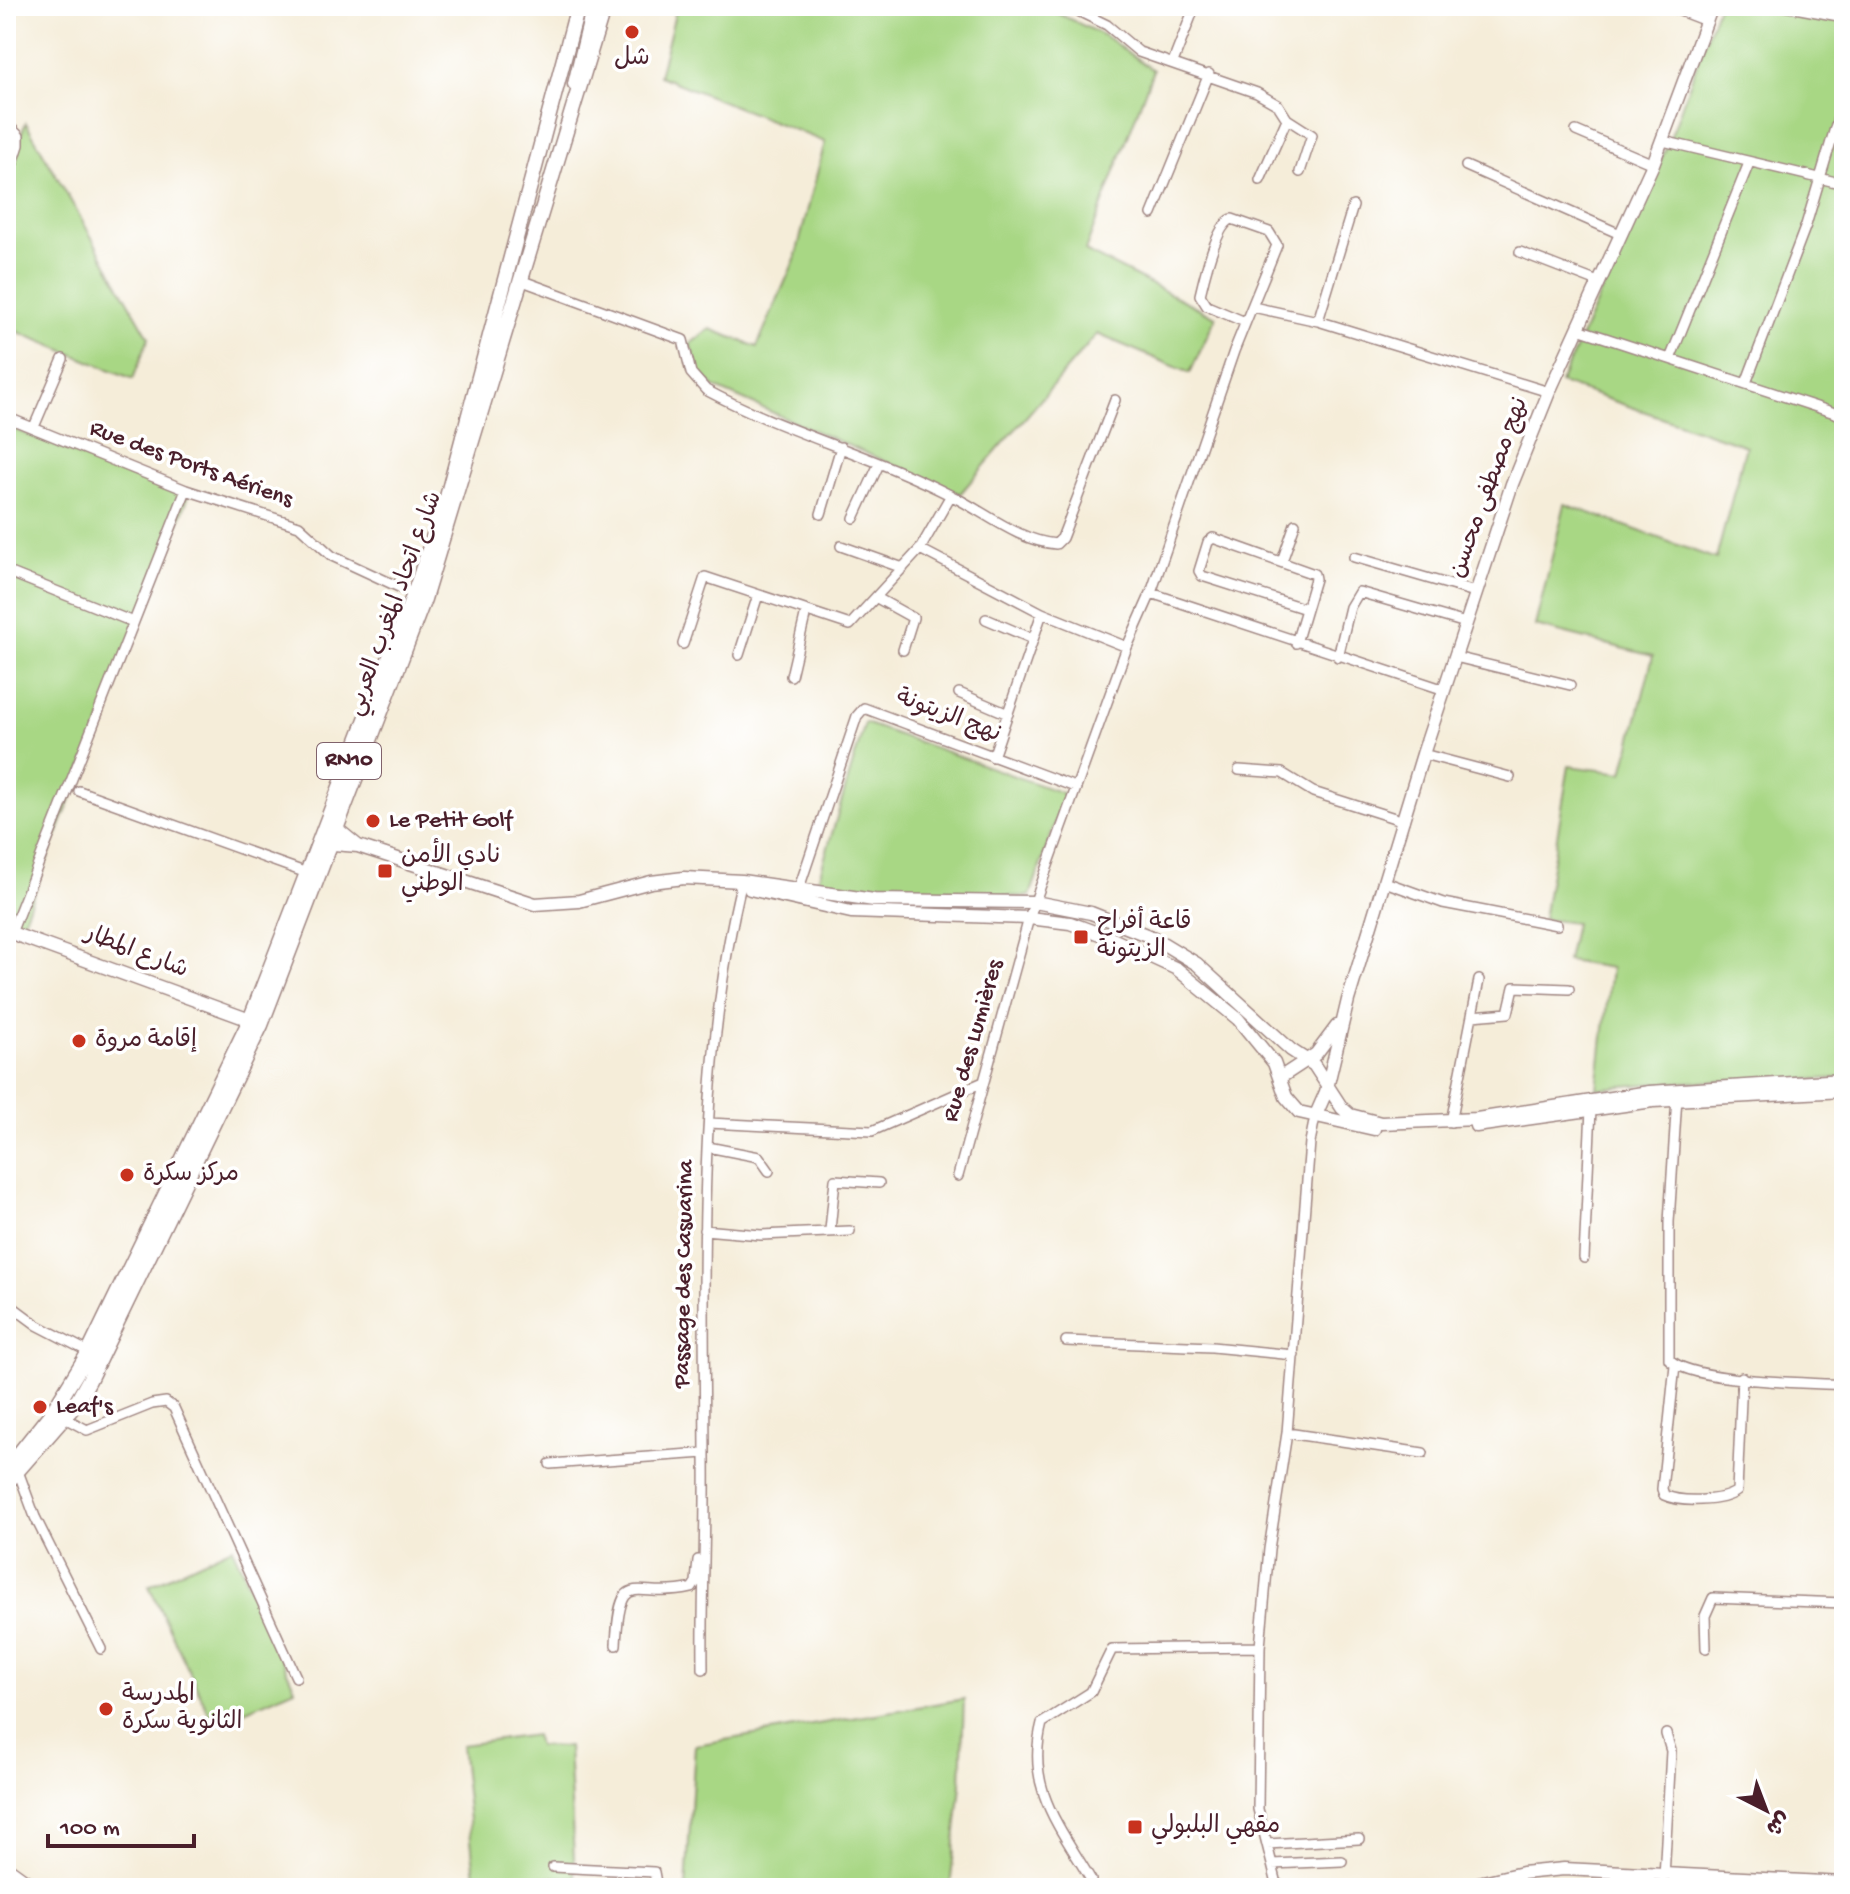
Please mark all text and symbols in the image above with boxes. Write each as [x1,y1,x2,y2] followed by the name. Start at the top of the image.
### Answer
[623,23,641,41] marker: شل
[614,45,650,74] place label: شل
[1444,394,1536,582] street label: نهج مصطفى محسن
[85,415,298,516] street label: Rue des Ports Aériens
[342,488,453,721] street label: شارع اتحاد المغرب العربي
[891,684,1005,750] street label: نهج الزيتونة
[317,743,381,779] road number: RN10
[389,807,514,836] place label: Le Petit Golf
[364,812,382,830] marker: Le Petit Golf
[401,837,500,903] place label: نادي الأمن الوطني
[376,862,394,880] marker: نادي الأمن الوطني
[1097,905,1191,966] place label: قاعة أفراح الزيتونة
[79,919,192,986] street label: شارع المطار
[1072,928,1090,946] marker: قاعة أفراح الزيتونة
[937,955,1011,1125] street label: Rue des Lumières
[95,1027,197,1056] place label: إقامة مروة
[70,1032,88,1050] marker: إقامة مروة
[668,1159,702,1389] street label: Passage des Casuarina
[143,1161,239,1190] place label: مركز سكرة
[118,1166,136,1184] marker: مركز سكرة
[56,1393,114,1422] place label: Leaf's
[31,1398,49,1416] marker: Leaf's
[122,1681,242,1738] place label: المدرسة الثانوية سكرة
[97,1700,115,1718] marker: المدرسة الثانوية سكرة
[1726,1770,1806,1850] north arrow
[48,1798,194,1848] scale bar
[1759,1804,1794,1840] text: ش
[1151,1813,1280,1845] place label: مقهي البلبولي
[59,1815,120,1844] text: 100 m
[1126,1818,1144,1836] marker: مقهي البلبولي

